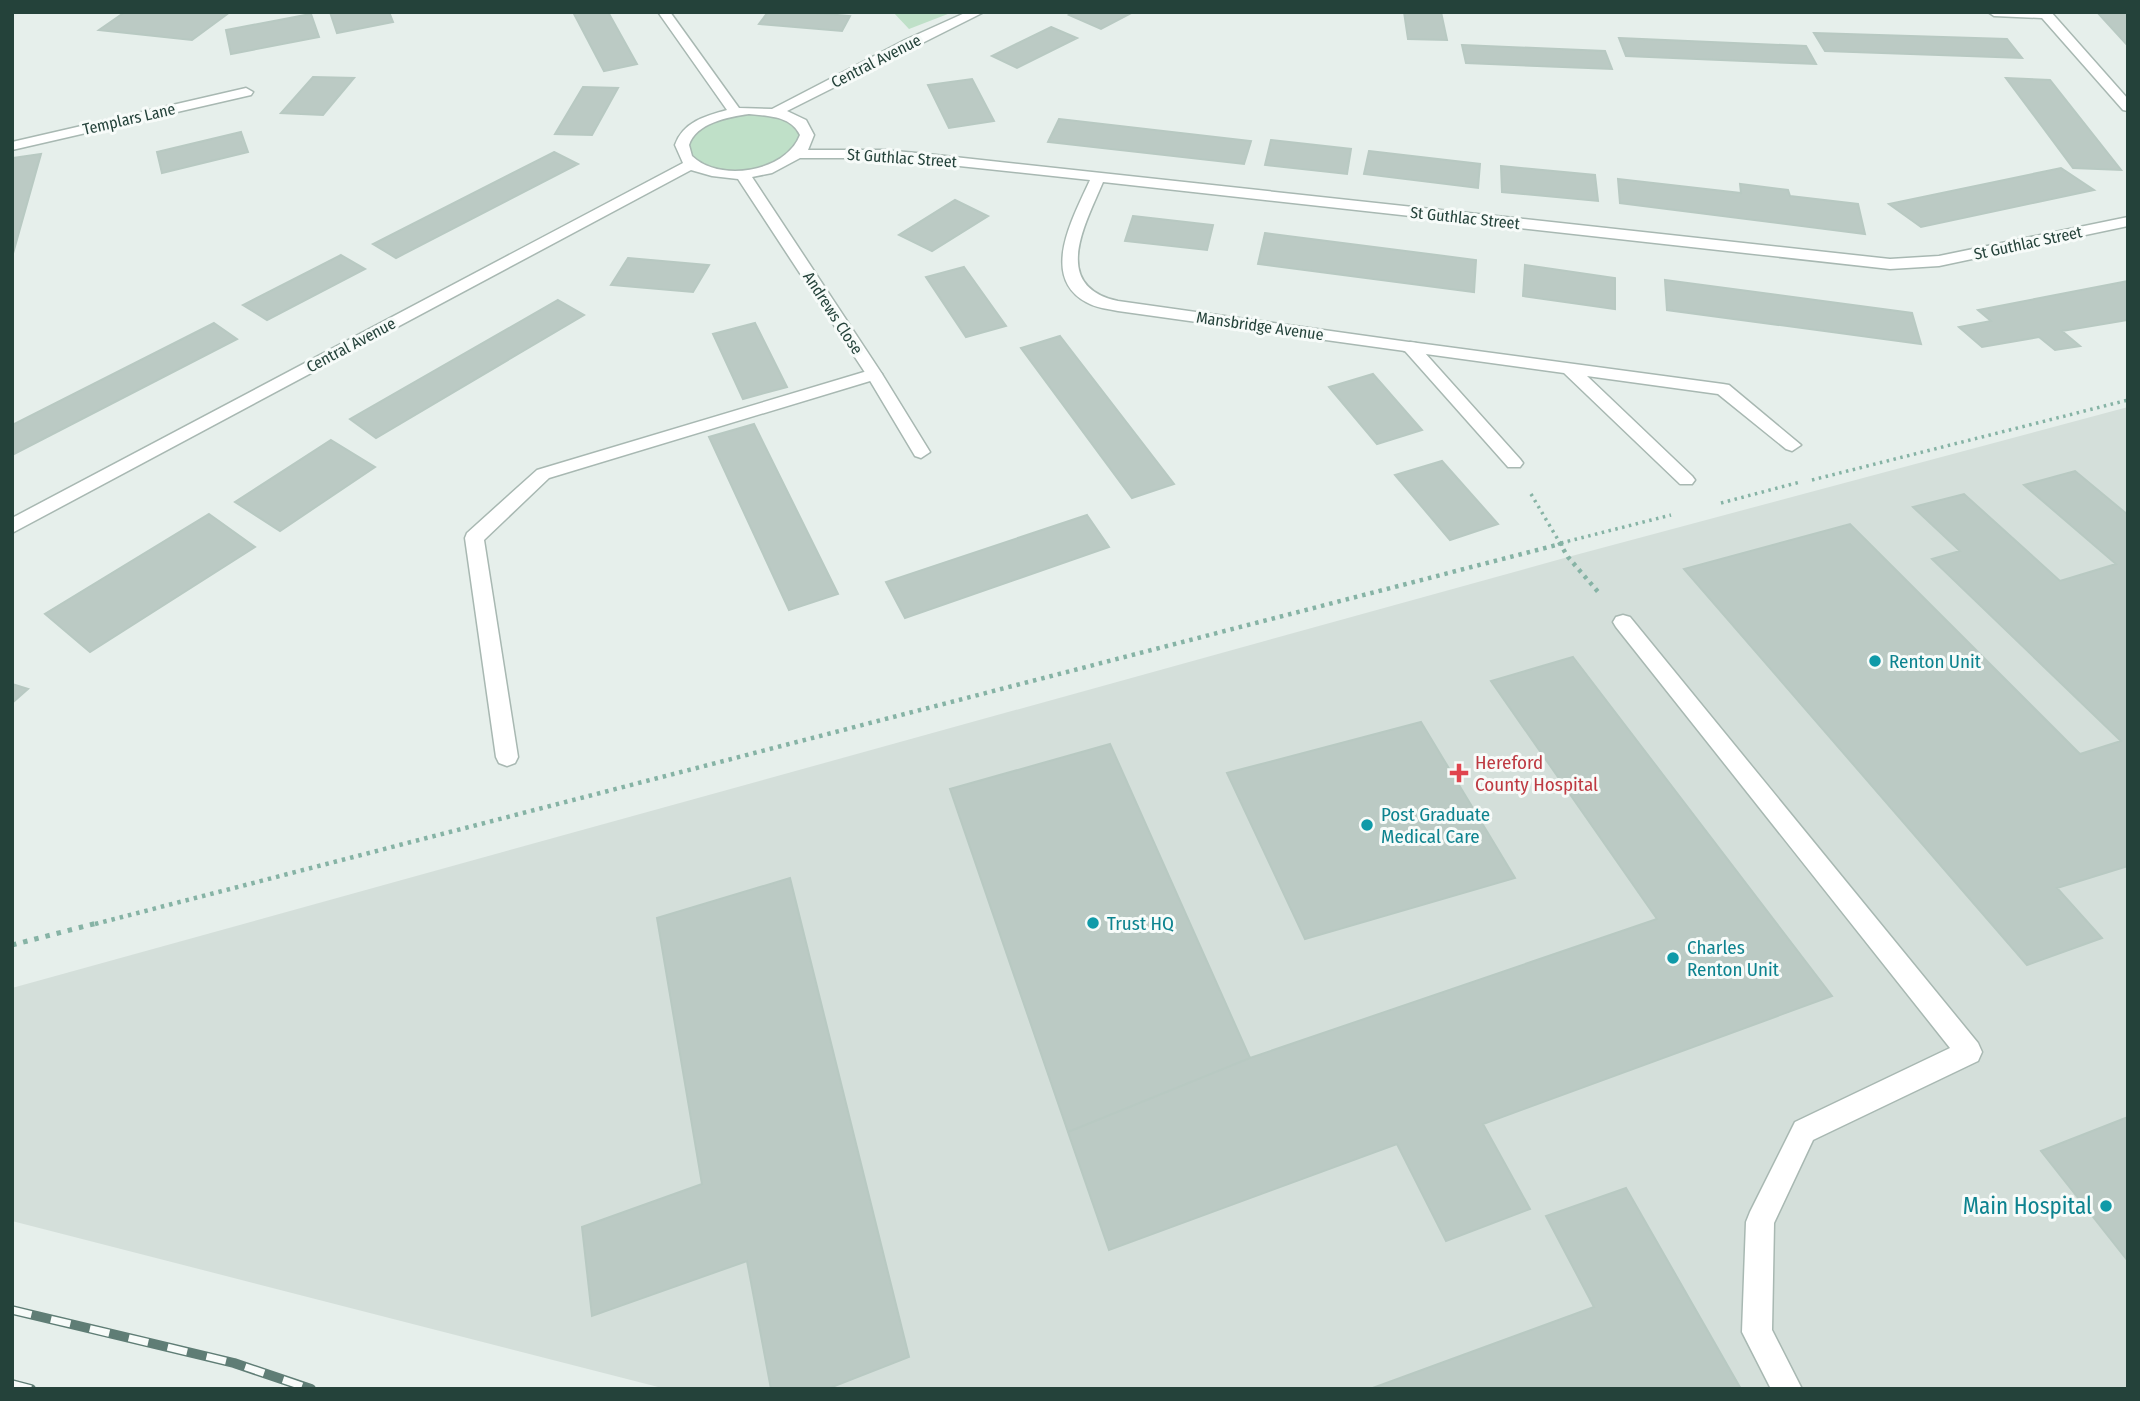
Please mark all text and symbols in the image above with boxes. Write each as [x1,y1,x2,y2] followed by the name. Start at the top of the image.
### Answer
[828,30,924,92] street label: Central Avenue
[81,99,177,139] street label: Templars Lane
[846,145,958,171] street label: St Guthlac Street
[1409,203,1521,233] street label: St Guthlac Street
[1972,222,2085,264] street label: St Guthlac Street
[799,268,867,358] street label: Andrews Close
[1195,308,1325,344] street label: Mansbridge Avenue
[303,314,399,376] street label: Central Avenue
[1889,650,1982,673] place label: Renton Unit
[1867,653,1883,669] marker: Renton Unit
[1475,751,1598,796] place label: Hereford County Hospital
[1449,763,1469,783] marker: Hereford County Hospital
[1381,803,1490,848] place label: Post Graduate Medical Care
[1359,817,1375,833] marker: Post Graduate Medical Care
[1107,912,1174,935] place label: Trust HQ
[1085,915,1101,931] marker: Trust HQ
[1687,936,1780,981] place label: Charles Renton Unit
[1665,950,1681,966] marker: Charles Renton Unit
[1963,1192,2092,1220] place label: Main Hospital
[2098,1198,2114,1214] marker: Main Hospital

